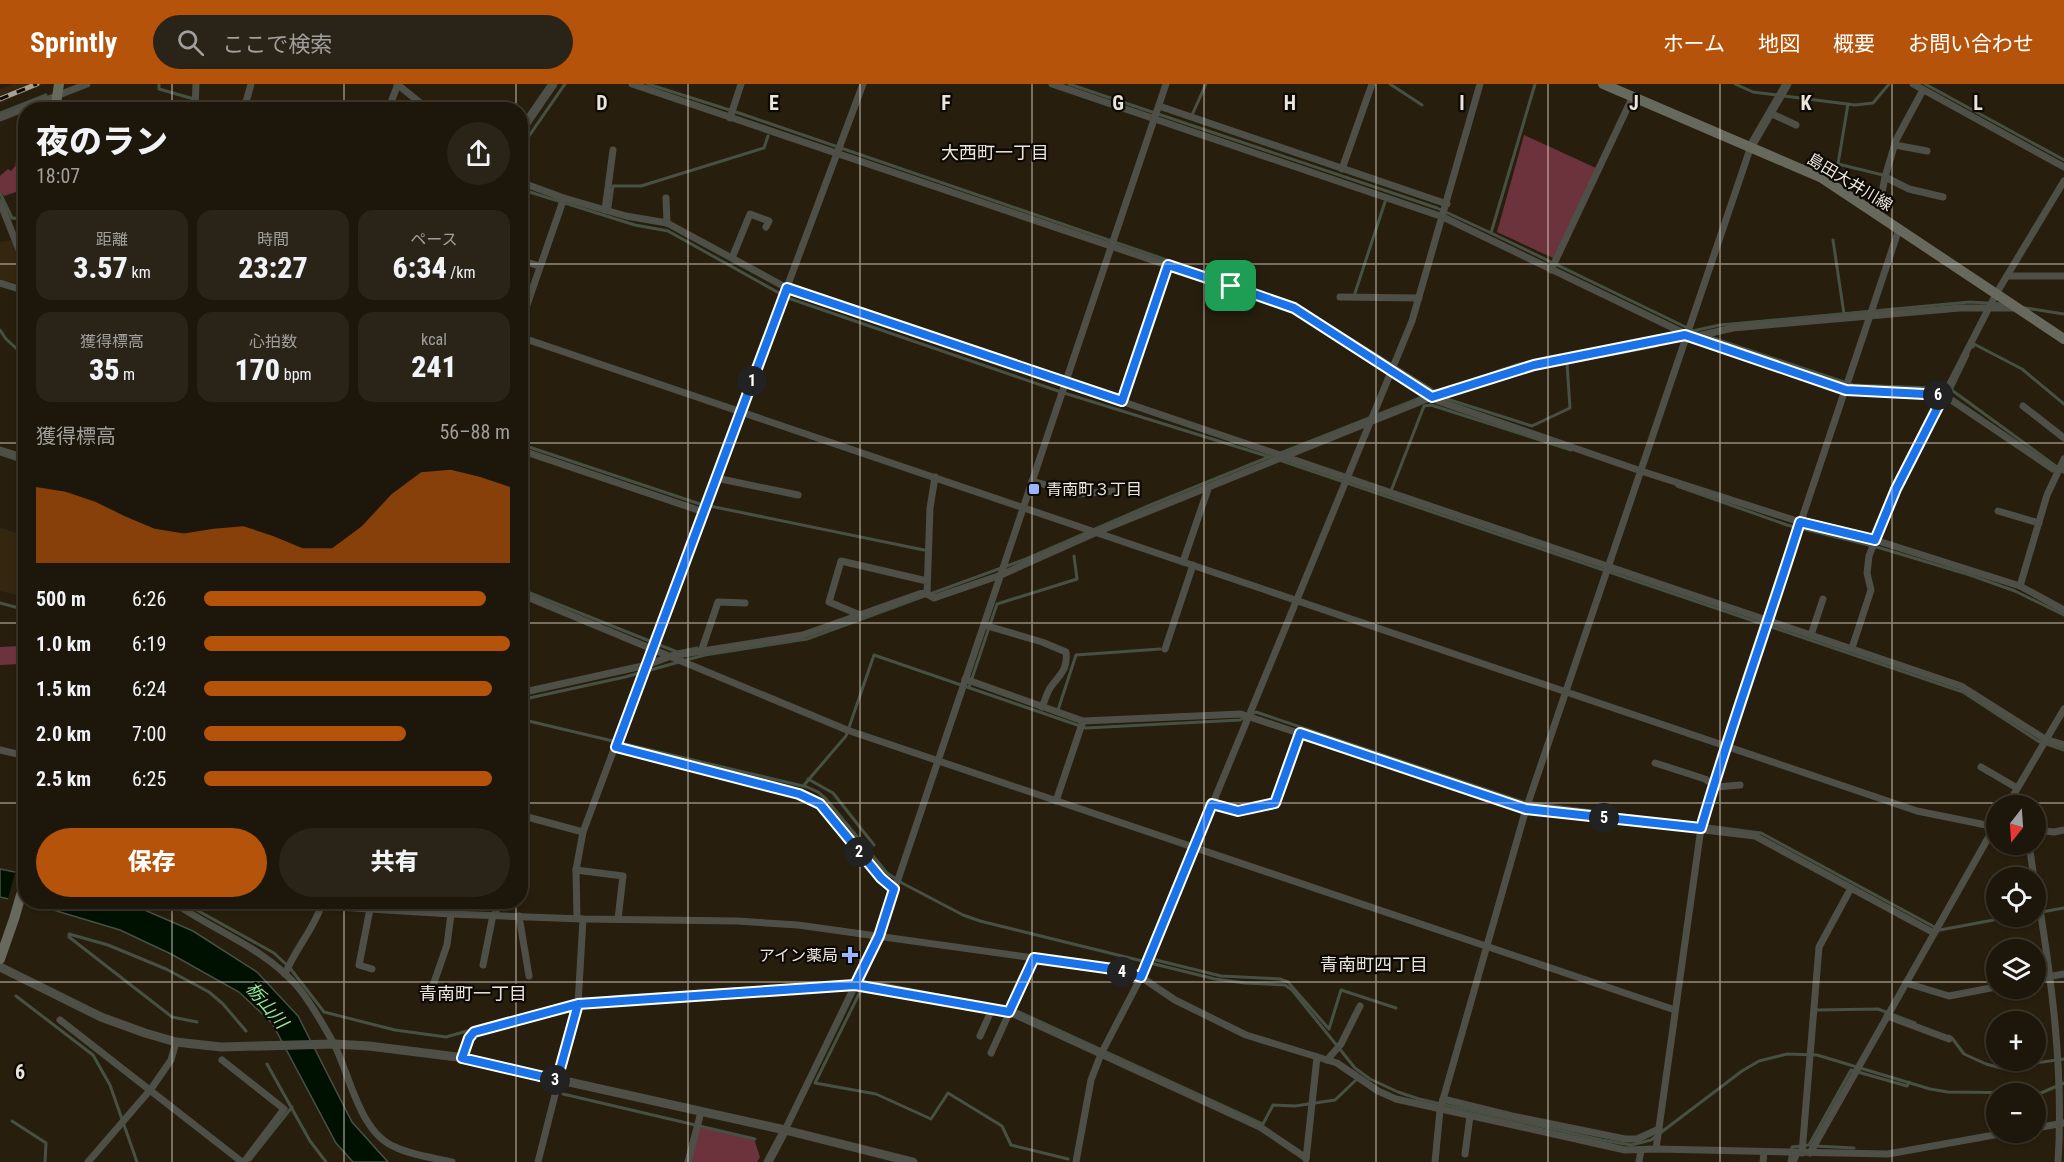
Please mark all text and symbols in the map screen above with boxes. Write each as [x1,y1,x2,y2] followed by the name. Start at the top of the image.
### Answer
[153,15,573,69] search box
[30,26,117,59] text: Sprintly
[174,26,207,59] icon: search
[222,32,332,57] text: ここで検索
[1663,32,1725,56] text: ホーム
[1758,32,1800,56] text: 地図
[1833,32,1875,56] text: 概要
[1908,32,2034,56] text: お問い合わせ
[596,91,608,115] text: D
[769,91,779,115] text: E
[941,91,951,115] text: F
[1112,91,1124,115] text: G
[1284,91,1296,115] text: H
[1459,91,1465,115] text: I
[1629,91,1639,115] text: J
[1800,91,1812,115] text: K
[1973,91,1983,115] text: L
[36,122,168,161] text: 夜のラン
[447,122,510,185] button: share
[941,142,1049,163] district label: 大西町一丁目
[1804,149,1896,215] street label: 島田大井川線
[36,164,80,188] text: 18:07
[96,230,128,249] text: 距離
[257,230,289,249] text: 時間
[410,230,458,249] text: ペース
[73,250,128,285] text: 3.57
[238,250,308,285] text: 23:27
[392,250,447,285] text: 6:34
[1205,260,1256,311] pin
[128,263,151,282] text: km
[447,263,476,282] text: /km
[1214,269,1247,302] icon: arrive
[421,330,447,349] text: kcal
[80,332,144,351] text: 獲得標高
[249,332,297,351] text: 心拍数
[411,349,457,384] text: 241
[89,352,119,387] text: 35
[234,352,280,387] text: 170
[119,365,135,384] text: m
[280,365,312,384] text: bpm
[737,366,767,396] pin: 1
[748,371,756,390] text: 1
[1923,380,1953,410] pin: 6
[1934,385,1942,404] text: 6
[439,420,510,444] text: 56–88 m
[36,424,116,448] text: 獲得標高
[1046,480,1142,499] place label: 青南町３丁目
[1027,482,1041,496] marker: 青南町３丁目
[36,587,86,611] text: 500 m
[132,587,166,611] text: 6:26
[36,632,91,656] text: 1.0 km
[132,632,166,656] text: 6:19
[36,677,91,701] text: 1.5 km
[132,677,166,701] text: 6:24
[36,722,91,746] text: 2.0 km
[132,722,166,746] text: 7:00
[36,767,91,791] text: 2.5 km
[132,767,166,791] text: 6:25
[1986,795,2046,855] north arrow
[1986,795,2046,1143] map controls
[1589,803,1619,833] pin: 5
[1600,808,1608,827] text: 5
[36,828,267,897] button: 保存
[279,828,510,897] button: 共有
[844,837,874,867] pin: 2
[855,842,863,861] text: 2
[1986,867,2046,927] button: locate
[1986,939,2046,999] button: layers
[759,946,838,965] place label: アイン薬局
[843,948,857,962] marker: アイン薬局
[1320,954,1428,975] district label: 青南町四丁目
[1107,957,1137,987] pin: 4
[1118,962,1126,981] text: 4
[242,978,294,1034] water label: 栃山川
[419,983,527,1004] district label: 青南町一丁目
[1986,1011,2046,1071] button: +
[15,1060,25,1084] text: 6
[540,1065,570,1095] pin: 3
[551,1070,559,1089] text: 3
[1986,1083,2046,1143] button: −

